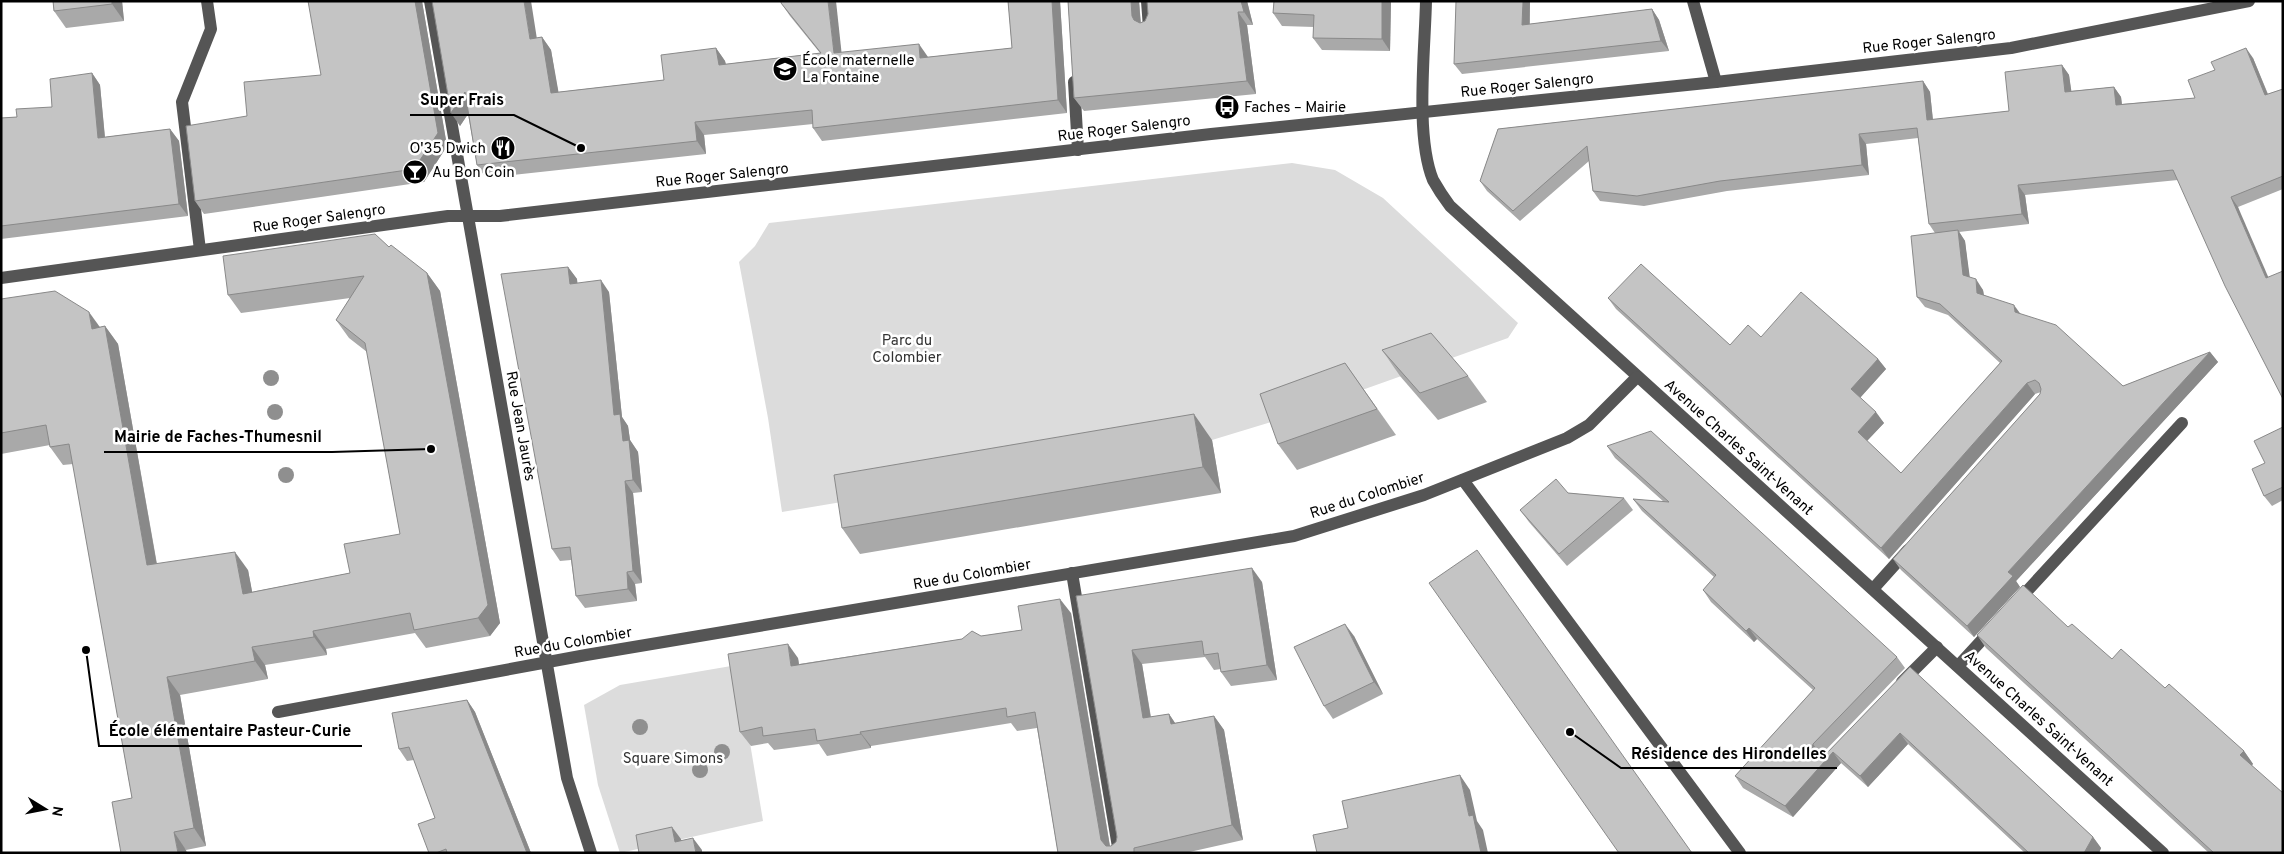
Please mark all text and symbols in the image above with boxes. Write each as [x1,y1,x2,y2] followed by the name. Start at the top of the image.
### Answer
[1862,26,1997,59] street label: Rue Roger Salengro
[802,51,915,88] place label: École maternelle La Fontaine
[772,56,798,82] school or university icon: École maternelle La Fontaine
[1460,70,1595,103] street label: Rue Roger Salengro
[410,84,514,115] callout: Super Frais
[420,91,504,111] text: Super Frais
[1214,94,1240,120] bus stop icon: Faches – Mairie
[1244,99,1346,118] place label: Faches – Mairie
[1057,112,1192,147] street label: Rue Roger Salengro
[490,135,516,161] restaurant icon: O'35 Dwich
[409,140,486,159] place label: O'35 Dwich
[402,159,428,185] bar icon: Au Bon Coin
[655,160,790,193] street label: Rue Roger Salengro
[432,164,515,183] place label: Au Bon Coin
[252,201,387,238] street label: Rue Roger Salengro
[872,332,942,368] park label: Parc du Colombier
[500,370,539,483] street label: Rue Jean Jaurès
[1659,376,1817,520] street label: Avenue Charles Saint-Venant
[104,421,332,452] callout: Mairie de Faches-Thumesnil
[114,428,322,448] text: Mairie de Faches-Thumesnil
[1308,469,1427,524] street label: Rue du Colombier
[912,556,1033,595] street label: Rue du Colombier
[513,624,634,663] street label: Rue du Colombier
[1959,647,2117,791] street label: Avenue Charles Saint-Venant
[99,715,362,746] callout: École élémentaire Pasteur-Curie
[109,720,351,742] text: École élémentaire Pasteur-Curie
[1621,737,1837,768] callout: Résidence des Hirondelles
[1631,745,1827,765] text: Résidence des Hirondelles
[623,750,723,769] park label: Square Simons
[20,784,70,834] north arrow
[47,805,66,817] text: N

